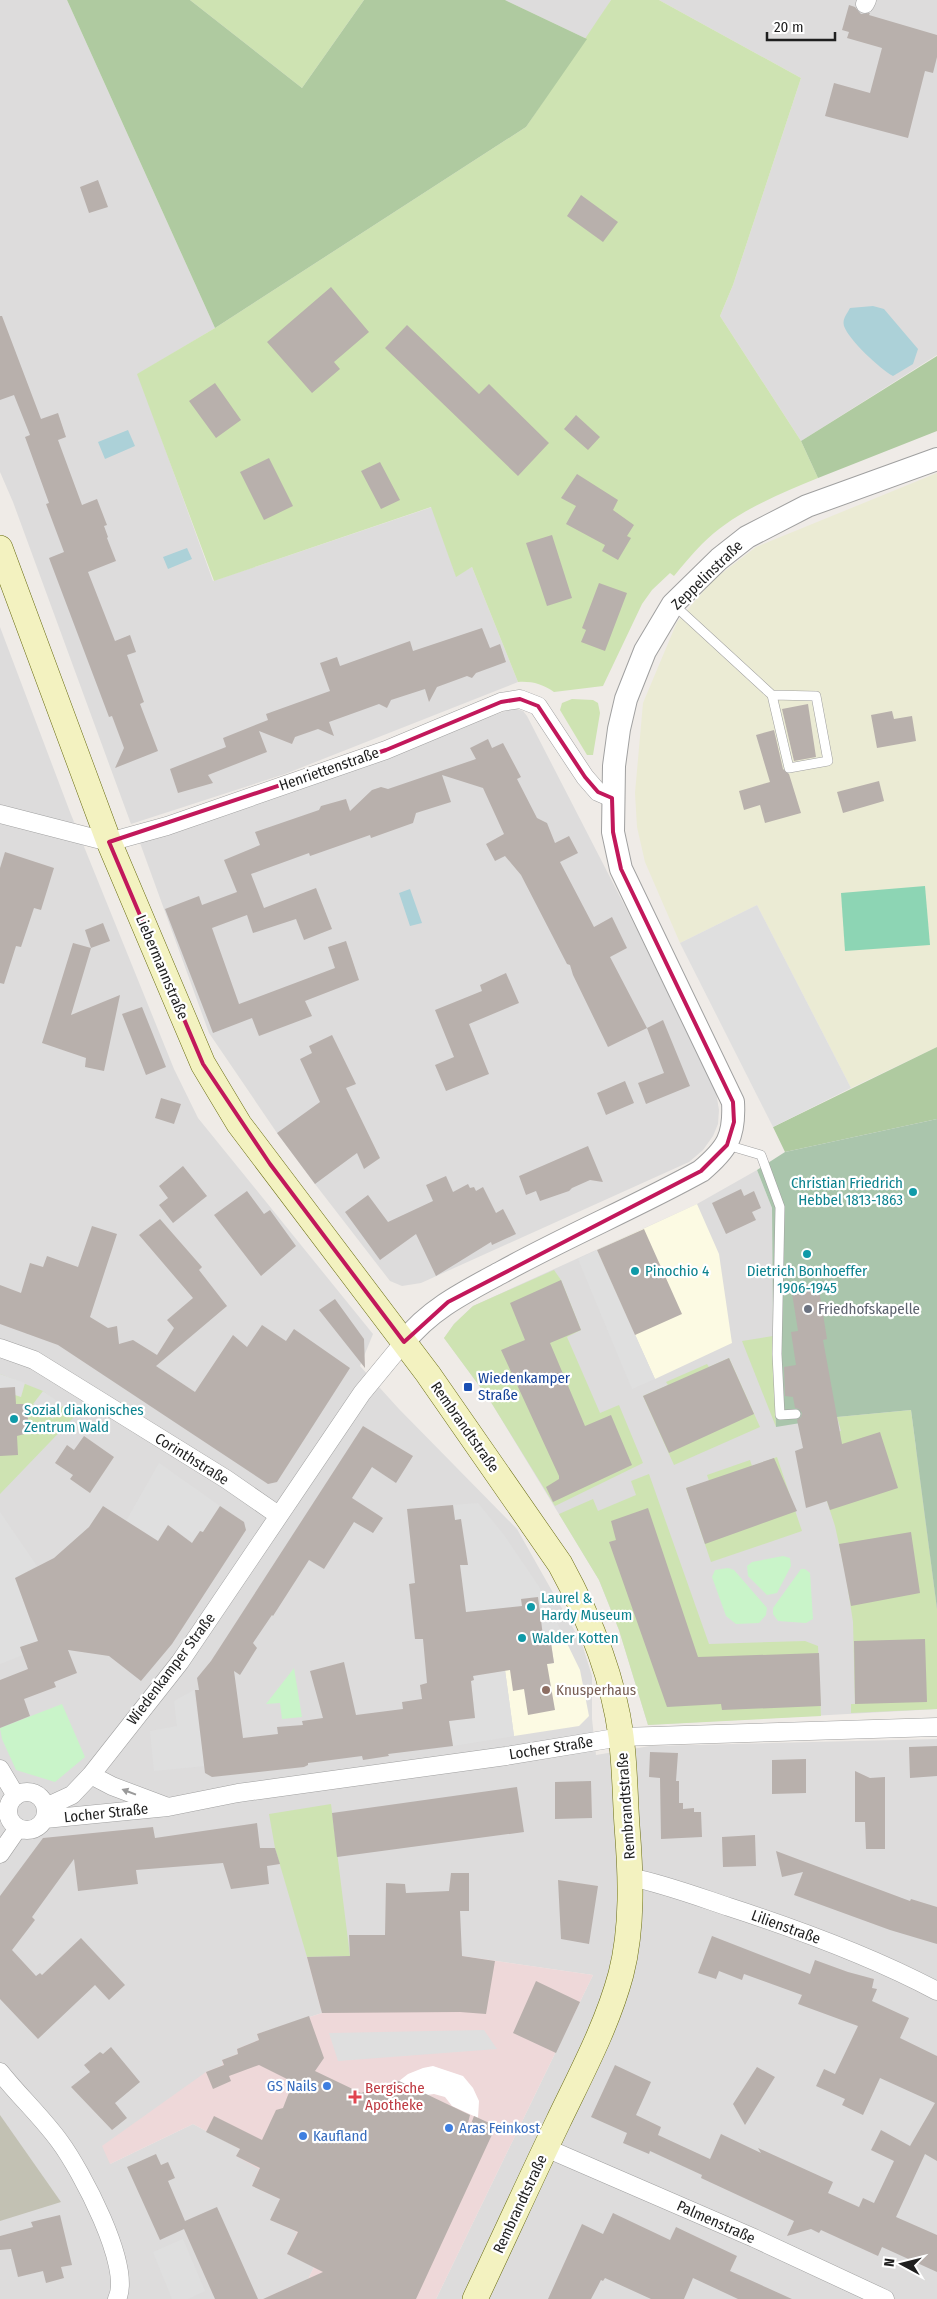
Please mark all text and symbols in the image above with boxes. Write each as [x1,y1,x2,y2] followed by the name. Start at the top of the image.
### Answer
[767,10,834,42] scale bar
[774,18,804,36] text: 20 m
[668,537,746,613] street label: Zeppelinstraße
[277,743,381,795] street label: Henriettenstraße
[132,912,192,1022] street label: Liebermannstraße
[791,1174,903,1209] place label: Christian Friedrich Hebbel 1813-1863
[907,1186,919,1198] marker: Christian Friedrich Hebbel 1813-1863
[801,1248,813,1260] marker: Dietrich Bonhoeffer 1906-1945
[645,1262,709,1280] place label: Pinochio 4
[747,1262,868,1297] place label: Dietrich Bonhoeffer 1906-1945
[629,1265,641,1277] marker: Pinochio 4
[818,1300,920,1318] place label: Friedhofskapelle
[802,1303,814,1315] marker: Friedhofskapelle
[478,1369,571,1404] place label: Wiedenkamper Straße
[427,1378,503,1476] street label: Rembrandtstraße
[462,1381,474,1393] marker: Wiedenkamper Straße
[24,1401,144,1436] place label: Sozial diakonisches Zentrum Wald
[8,1413,20,1425] marker: Sozial diakonisches Zentrum Wald
[152,1429,232,1489] street label: Corinthstraße
[541,1589,632,1624] place label: Laurel & Hardy Museum
[525,1601,537,1613] marker: Laurel & Hardy Museum
[123,1609,219,1729] street label: Wiedenkamper Straße
[532,1629,619,1647] place label: Walder Kotten
[516,1632,528,1644] marker: Walder Kotten
[556,1681,636,1699] place label: Knusperhaus
[540,1684,552,1696] marker: Knusperhaus
[508,1732,594,1764] street label: Locher Straße
[613,1752,639,1860] street label: Rembrandtstraße
[121,1788,136,1796] one-way arrow
[63,1800,149,1826] street label: Locher Straße
[749,1906,823,1948] street label: Lilienstraße
[267,2077,317,2095] place label: GS Nails
[365,2079,425,2114] place label: Bergische Apotheke
[321,2080,333,2092] marker: GS Nails
[349,2091,361,2103] marker: Bergische Apotheke
[459,2119,540,2137] place label: Aras Feinkost
[443,2122,455,2134] marker: Aras Feinkost
[313,2127,367,2145] place label: Kaufland
[297,2130,309,2142] marker: Kaufland
[489,2152,551,2256] street label: Rembrandtstraße
[674,2197,758,2247] street label: Palmenstraße
[877,2239,927,2289] north arrow
[881,2257,899,2268] text: N

